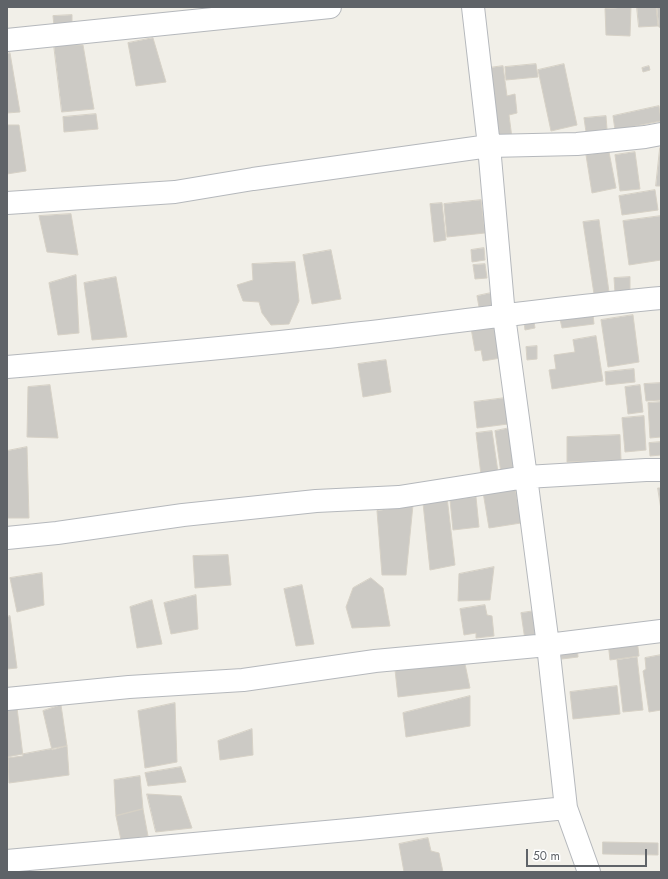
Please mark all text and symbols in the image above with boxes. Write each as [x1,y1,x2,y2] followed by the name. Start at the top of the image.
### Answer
[528,841,649,867] scale bar
[533,847,560,865] text: 50 m

